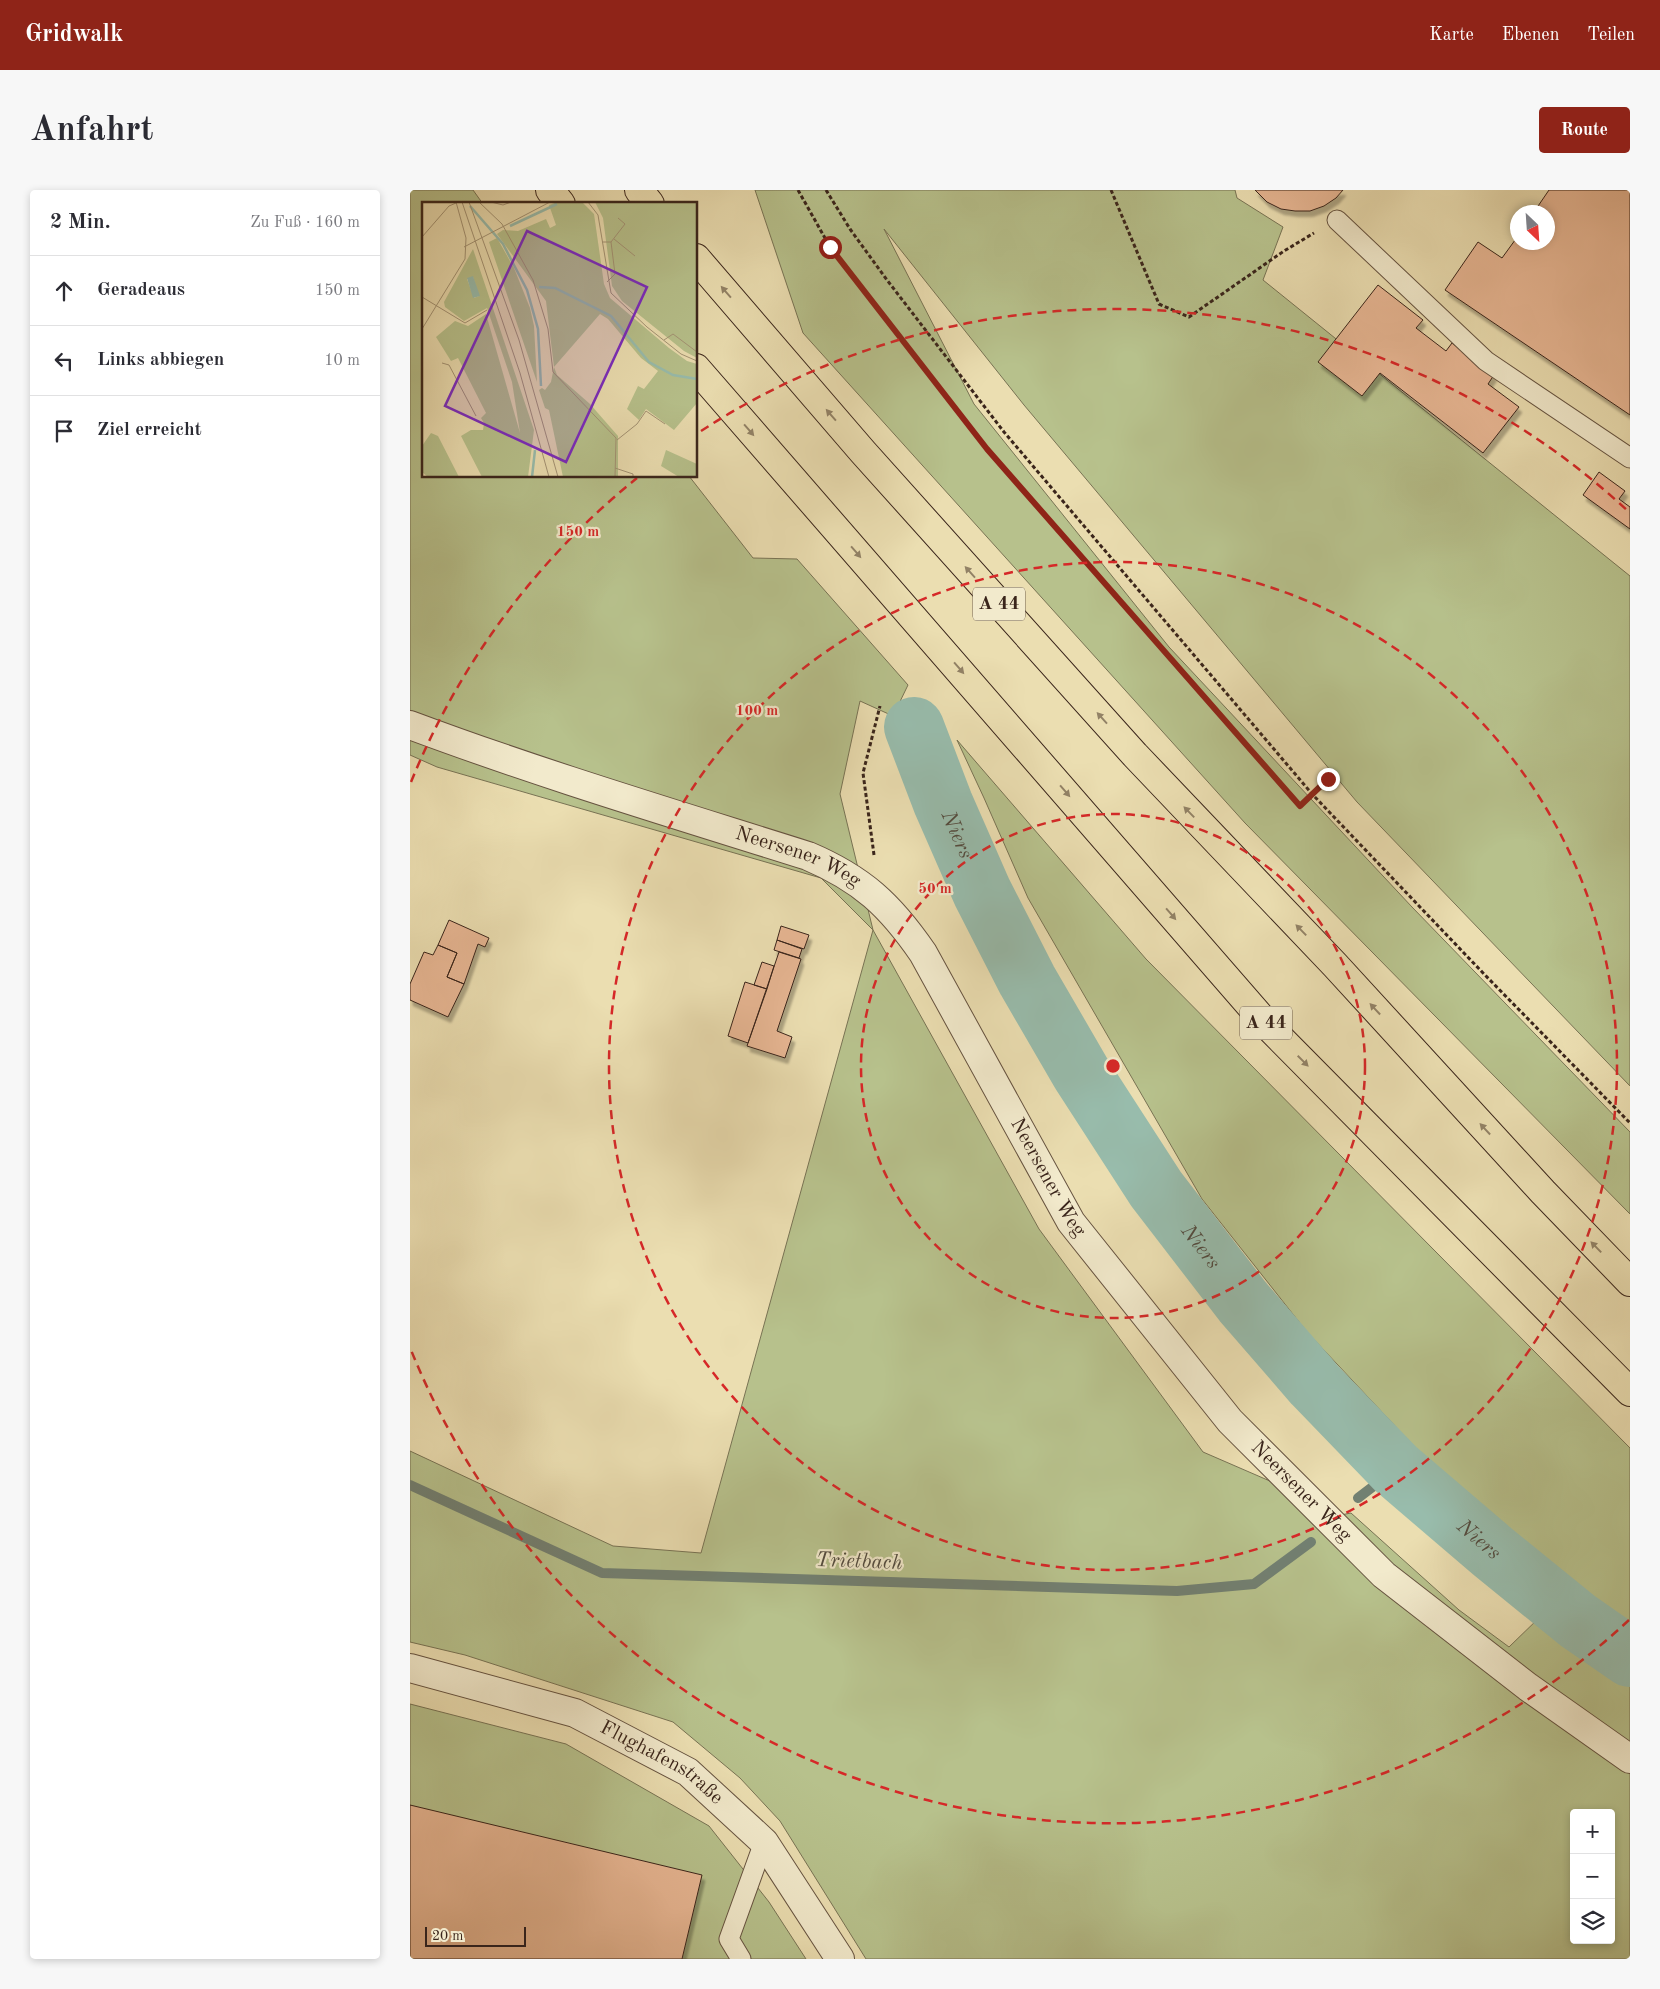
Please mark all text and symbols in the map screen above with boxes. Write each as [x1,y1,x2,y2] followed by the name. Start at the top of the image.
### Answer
[25,23,123,47] text: Gridwalk
[1429,26,1474,44] text: Karte
[1502,26,1559,44] text: Ebenen
[1587,26,1635,44] text: Teilen
[1539,107,1630,153] button: Route
[30,113,153,148] text: Anfahrt
[422,202,698,478] inset map
[1510,205,1555,250] north arrow
[50,212,111,233] text: 2 Min.
[250,215,360,231] text: Zu Fuß · 160 m
[819,236,842,259] route start
[50,277,78,305] icon: ahead
[97,281,185,300] text: Geradeaus
[315,283,360,299] text: 150 m
[720,286,731,299] one-way arrow
[50,347,78,375] icon: left
[97,351,224,370] text: Links abbiegen
[324,353,360,369] text: 10 m
[826,409,837,422] one-way arrow
[50,417,78,445] icon: arrive
[97,421,202,440] text: Ziel erreicht
[743,423,755,435] one-way arrow
[557,525,599,540] text: 150 m
[851,545,862,558] one-way arrow
[964,566,976,578] one-way arrow
[973,588,1025,620] road number: A 44
[953,662,964,675] one-way arrow
[736,704,778,719] text: 100 m
[1096,713,1108,725] one-way arrow
[1317,768,1340,791] route end
[1059,785,1070,797] one-way arrow
[1183,806,1195,818] one-way arrow
[937,807,977,862] water label: Niers
[733,824,864,892] street label: Neersener Weg
[918,882,952,897] text: 50 m
[1166,907,1177,920] one-way arrow
[1295,924,1307,936] one-way arrow
[1369,1003,1381,1015] one-way arrow
[1240,1006,1292,1040] road number: A 44
[1297,1055,1309,1067] one-way arrow
[1104,1057,1122,1075] centre of rings
[1006,1115,1089,1241] street label: Neersener Weg
[1479,1123,1491,1135] one-way arrow
[1176,1220,1224,1273] water label: Niers
[1590,1241,1602,1253] one-way arrow
[1247,1438,1355,1546] street label: Neersener Weg
[1452,1515,1505,1564] water label: Niers
[815,1550,903,1574] water label: Trietbach
[596,1718,727,1809] street label: Flughafenstraße
[1570,1809,1615,1944] map controls
[1570,1809,1615,1854] button: +
[1570,1854,1615,1899] button: −
[1570,1899,1615,1944] button: layers
[425,1924,526,1947] scale bar
[432,1929,463,1943] text: 20 m

